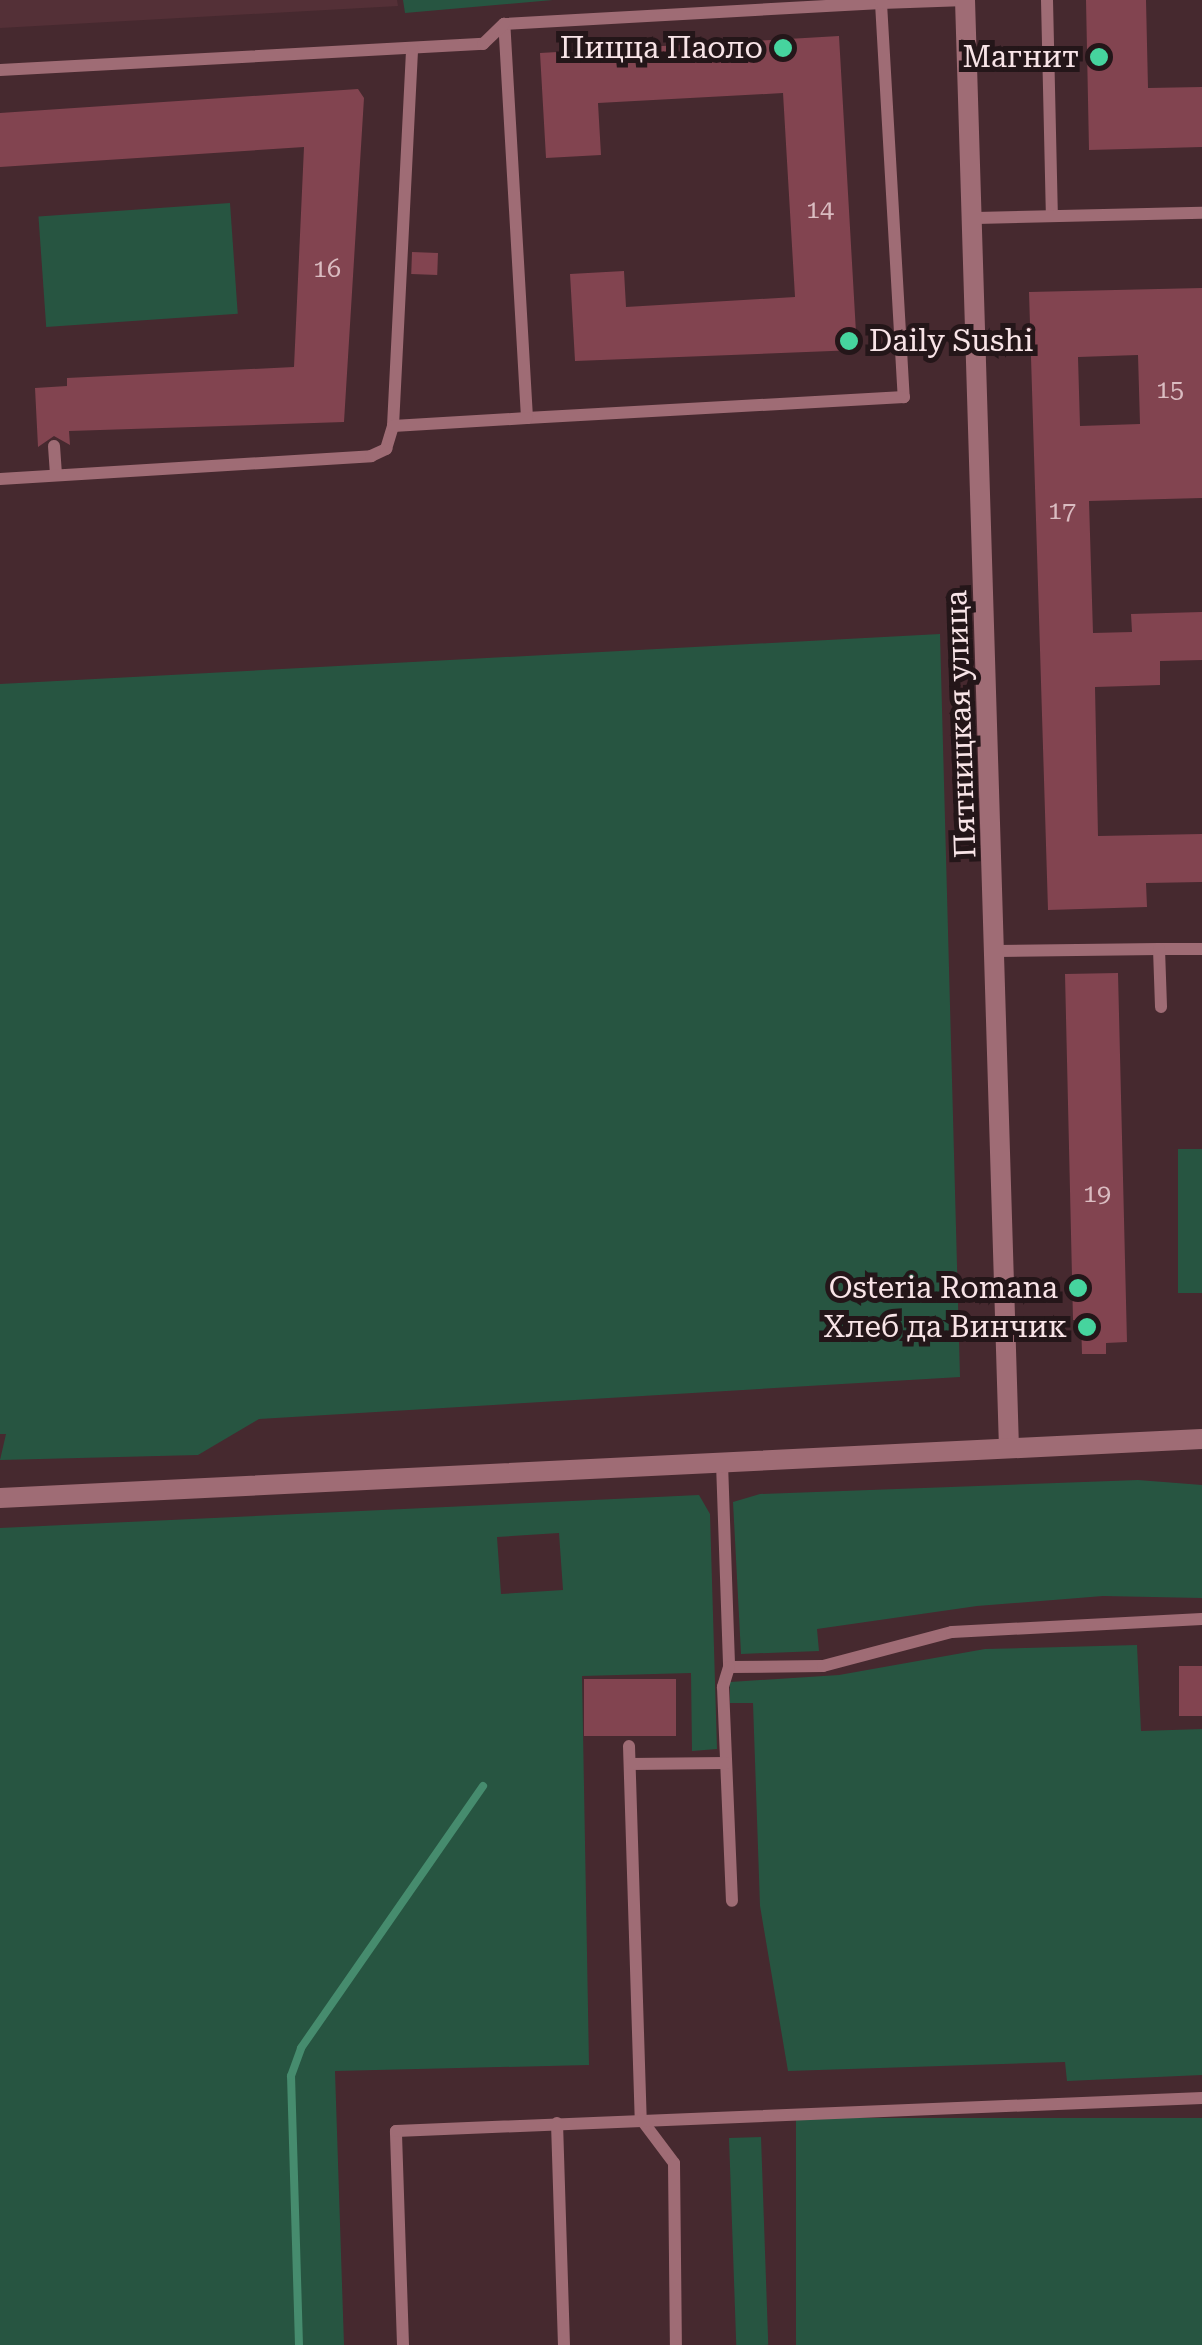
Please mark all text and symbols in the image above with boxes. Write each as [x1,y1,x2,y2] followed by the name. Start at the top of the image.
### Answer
[560,30,763,66] place label: Пицца Паоло
[772,37,794,59] marker: Пицца Паоло
[963,39,1079,75] place label: Магнит
[1088,46,1110,68] marker: Магнит
[806,195,834,225] house number: 14
[313,254,341,284] house number: 16
[869,323,1033,359] place label: Daily Sushi
[838,330,860,352] marker: Daily Sushi
[1156,375,1184,405] house number: 15
[1048,496,1076,526] house number: 17
[938,589,984,859] street label: Пятницкая улица
[1083,1179,1111,1209] house number: 19
[829,1270,1058,1306] place label: Osteria Romana
[1067,1277,1089,1299] marker: Osteria Romana
[823,1309,1067,1345] place label: Хлеб да Винчик
[1076,1316,1098,1338] marker: Хлеб да Винчик

